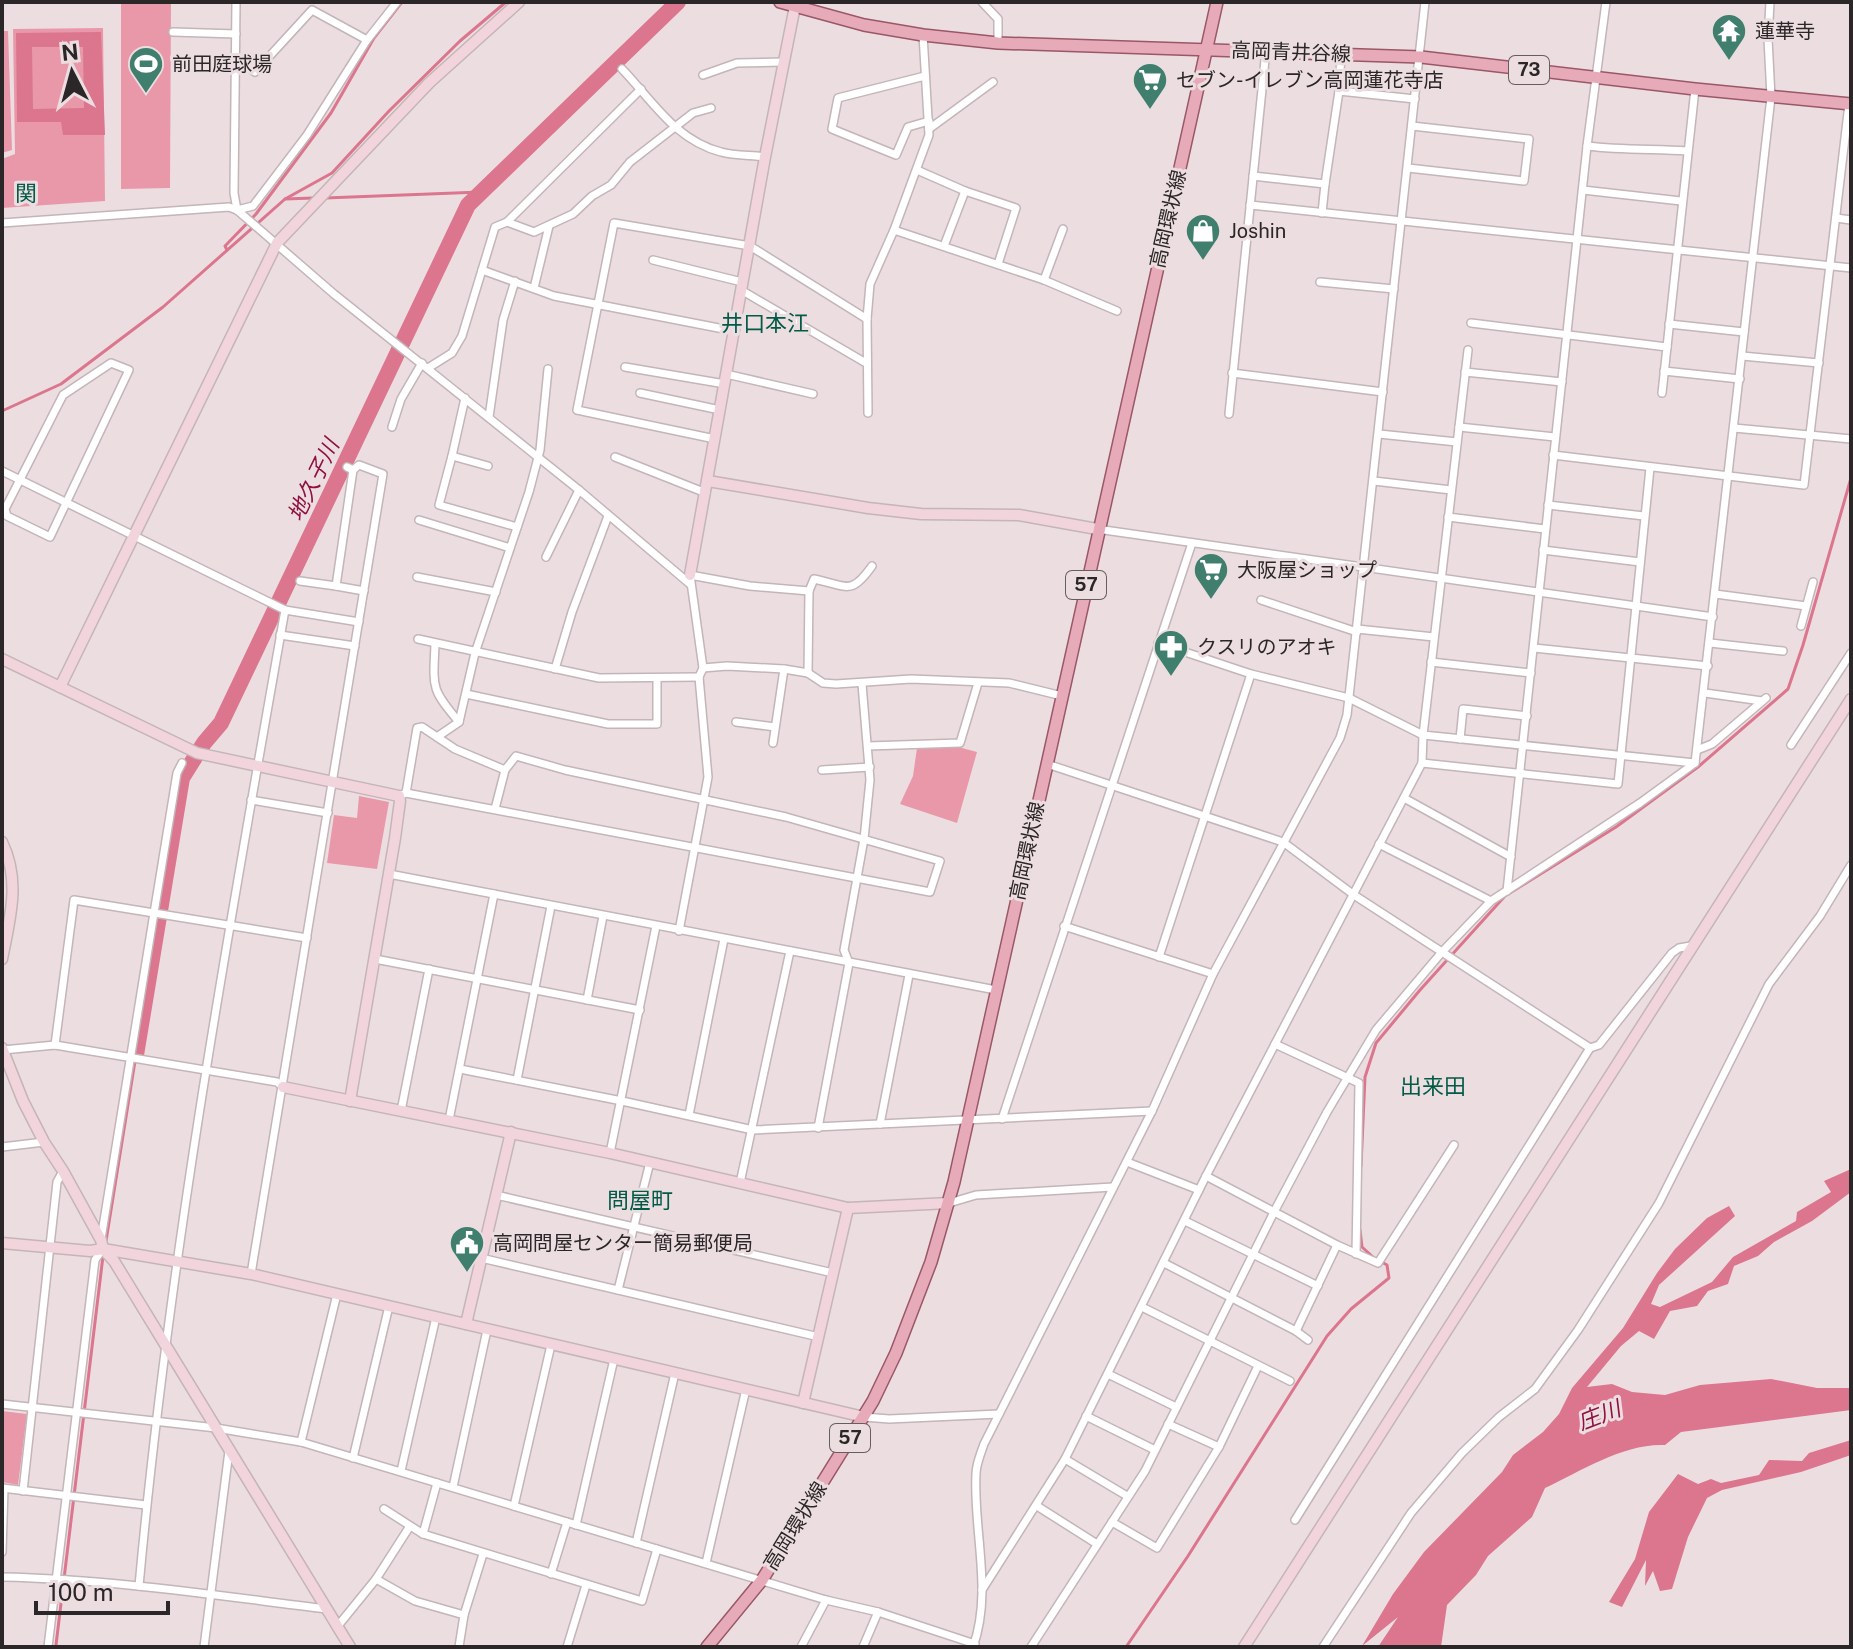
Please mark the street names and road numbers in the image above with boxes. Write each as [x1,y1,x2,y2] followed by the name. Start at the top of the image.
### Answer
[1231,38,1351,66] street label: 高岡青井谷線
[1509,56,1549,84] road number: 73
[1145,168,1191,270] street label: 高岡環状線
[1066,571,1106,599] road number: 57
[1005,800,1049,902] street label: 高岡環状線
[830,1424,870,1452] road number: 57
[758,1477,832,1575] street label: 高岡環状線

